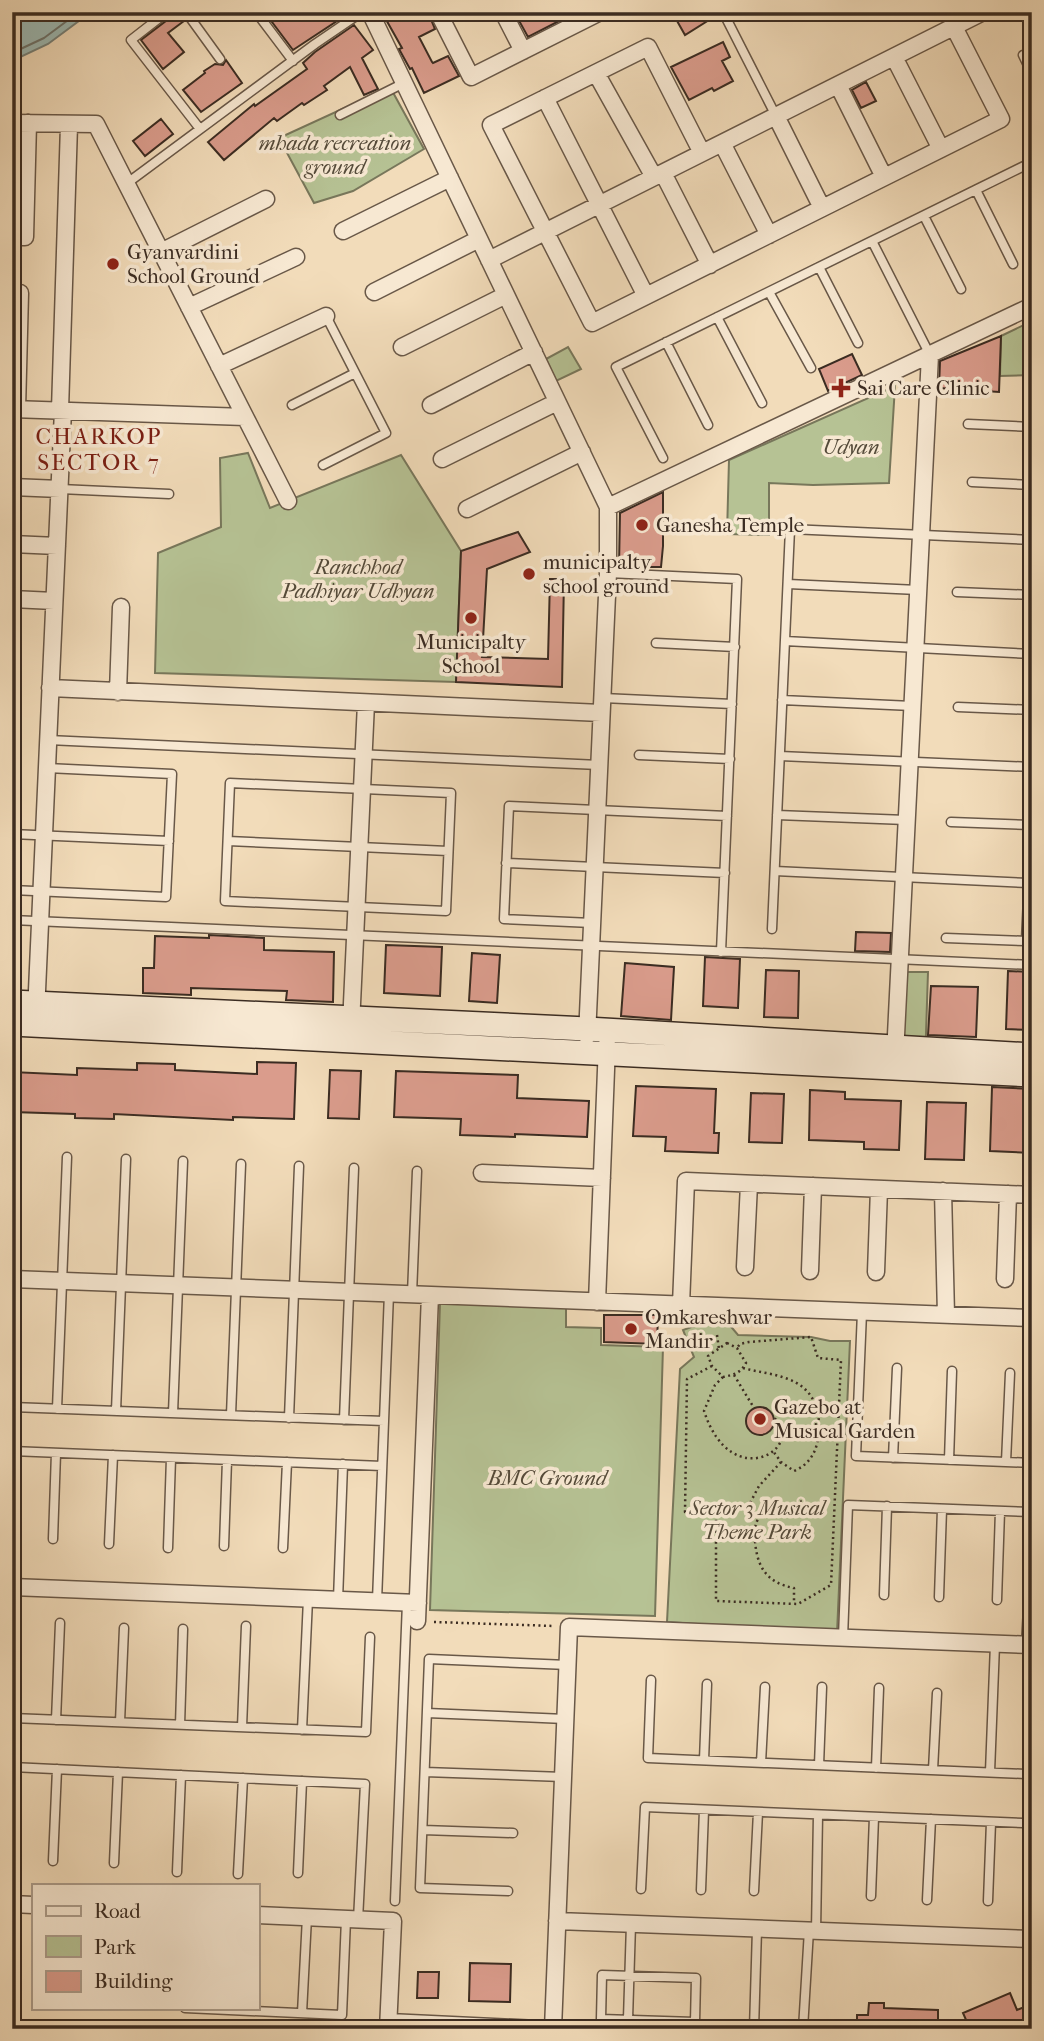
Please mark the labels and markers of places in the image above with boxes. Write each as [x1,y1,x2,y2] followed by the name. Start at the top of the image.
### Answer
[127,240,260,288] place label: Gyanvardini School Ground
[105,256,121,272] marker: Gyanvardini School Ground
[857,376,989,400] place label: Sai Care Clinic
[831,378,851,398] marker: Sai Care Clinic
[656,513,804,537] place label: Ganesha Temple
[634,517,650,533] marker: Ganesha Temple
[543,550,670,598] place label: municipalty school ground
[521,566,537,582] marker: municipalty school ground
[463,610,479,626] marker: Municipalty School
[416,630,527,678] place label: Municipalty School
[645,1305,772,1353] place label: Omkareshwar Mandir
[623,1321,639,1337] marker: Omkareshwar Mandir
[774,1395,915,1443] place label: Gazebo at Musical Garden
[752,1411,768,1427] marker: Gazebo at Musical Garden

